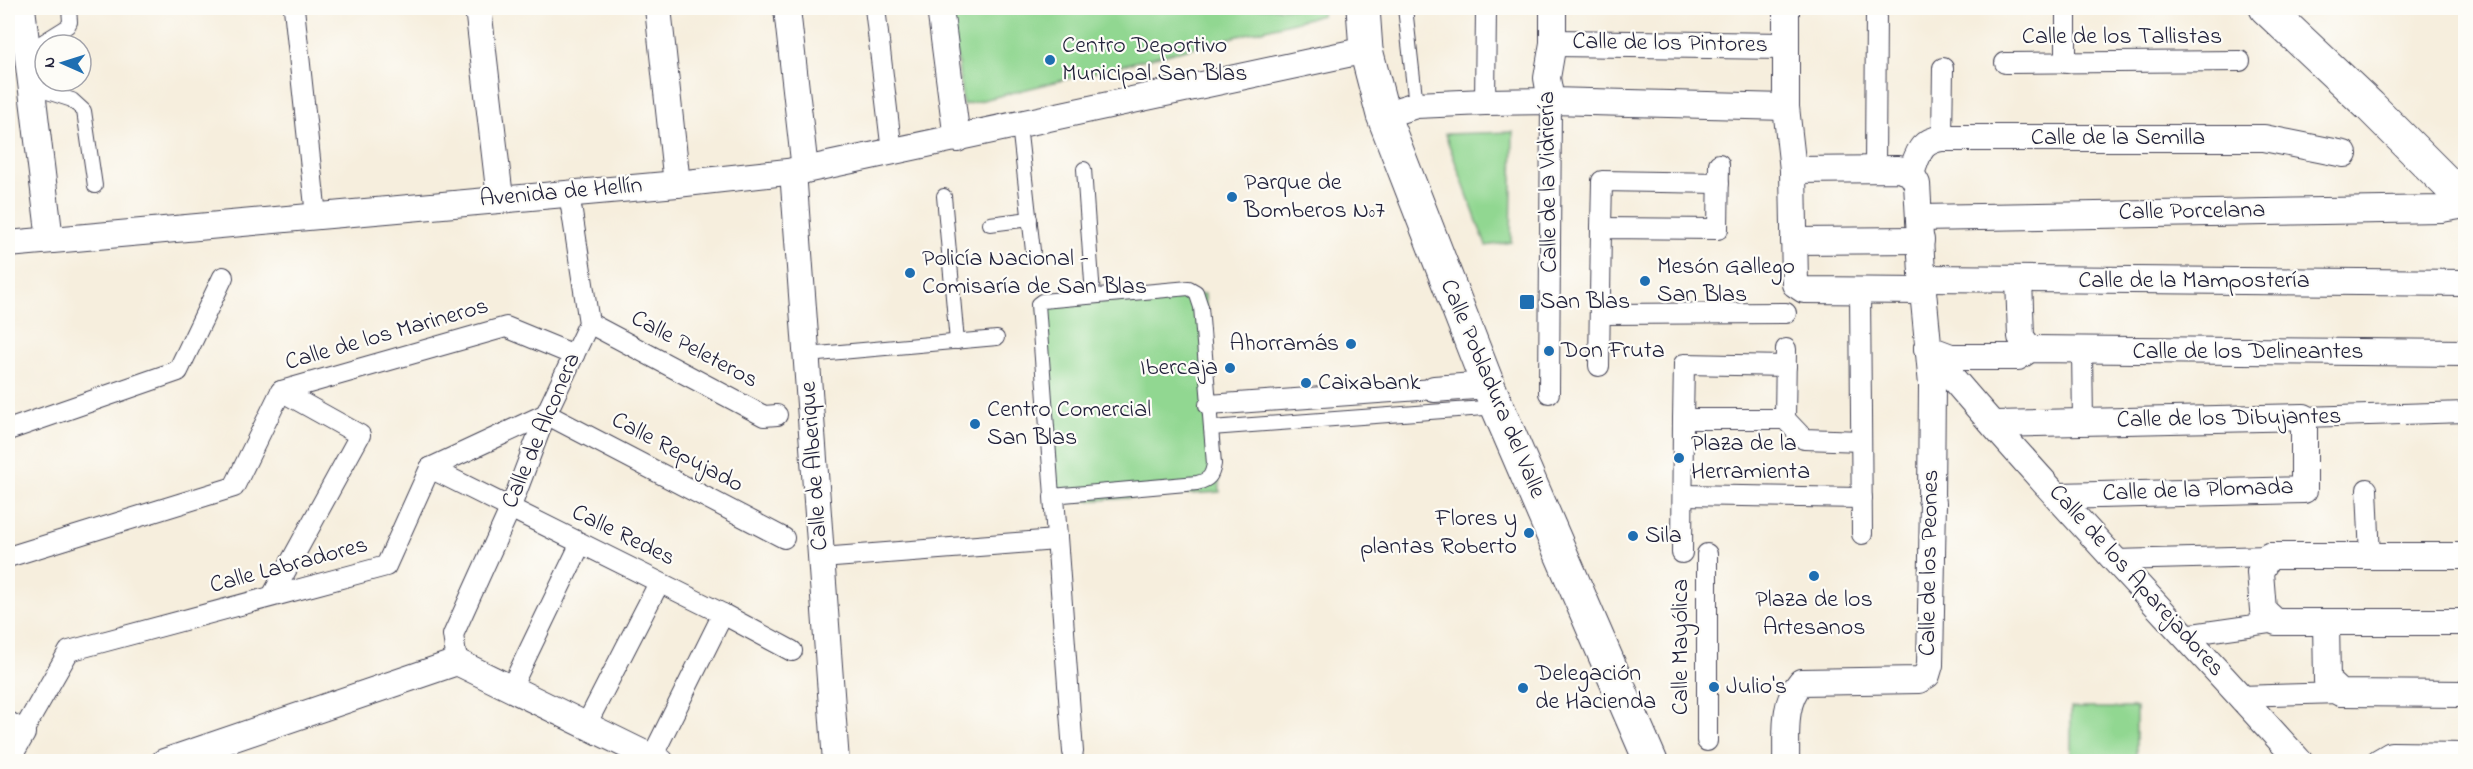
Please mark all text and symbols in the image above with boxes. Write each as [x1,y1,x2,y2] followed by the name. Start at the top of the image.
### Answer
[2022,20,2222,55] street label: Calle de los Tallistas
[1572,25,1768,63] street label: Calle de los Pintores
[1062,29,1248,92] place label: Centro Deportivo Municipal San Blas
[33,33,93,93] north arrow
[1043,53,1057,67] marker: Centro Deportivo Municipal San Blas
[38,56,62,68] text: N
[1530,91,1568,273] street label: Calle de la Vidriería
[2031,121,2205,156] street label: Calle de la Semilla
[1243,166,1385,229] place label: Parque de Bomberos Nº7
[478,168,644,218] street label: Avenida de Hellín
[1225,190,1239,204] marker: Parque de Bomberos Nº7
[2118,193,2266,231] street label: Calle Porcelana
[922,242,1147,305] place label: Policía Nacional - Comisaría de San Blas
[1657,250,1795,313] place label: Mesón Gallego San Blas
[2078,264,2310,299] street label: Calle de la Mampostería
[903,266,917,280] marker: Policía Nacional - Comisaría de San Blas
[1430,274,1554,504] street label: Calle Pobladura del Valle
[1638,274,1652,288] marker: Mesón Gallego San Blas
[1540,285,1630,320] place label: San Blas
[281,289,493,381] street label: Calle de los Marineros
[1518,293,1536,311] marker: San Blas
[624,302,764,398] street label: Calle Peleteros
[1230,327,1339,362] place label: Ahorramás
[1560,334,1665,369] place label: Don Fruta
[2132,335,2364,370] street label: Calle de los Delineantes
[1344,337,1358,351] marker: Ahorramás
[1542,344,1556,358] marker: Don Fruta
[493,348,591,514] street label: Calle de Alconera
[1140,351,1218,386] place label: Ibercaja
[1223,361,1237,375] marker: Ibercaja
[1318,366,1421,401] place label: Caixabank
[1299,376,1313,390] marker: Caixabank
[792,380,838,552] street label: Calle de Alberique
[987,393,1151,456] place label: Centro Comercial San Blas
[2116,400,2342,438] street label: Calle de los Dibujantes
[605,403,749,503] street label: Calle Repujado
[968,417,982,431] marker: Centro Comercial San Blas
[1691,427,1810,490] place label: Plaza de la Herramienta
[1672,451,1686,465] marker: Plaza de la Herramienta
[1911,469,1949,657] street label: Calle de los Peones
[2102,470,2294,512] street label: Calle de la Plomada
[2040,477,2232,685] street label: Calle de los Aparejadores
[565,496,681,576] street label: Calle Redes
[1360,502,1517,565] place label: Flores y plantas Roberto
[1645,519,1682,554] place label: Sila
[1522,526,1536,540] marker: Flores y plantas Roberto
[206,528,372,604] street label: Calle Labradores
[1626,529,1640,543] marker: Sila
[1807,569,1821,583] marker: Plaza de los Artesanos
[1664,579,1700,715] street label: Calle Mayólica
[1755,583,1873,646] place label: Plaza de los Artesanos
[1534,657,1656,720] place label: Delegación de Hacienda
[1726,670,1787,705] place label: Julio's
[1707,680,1721,694] marker: Julio's
[1516,681,1530,695] marker: Delegación de Hacienda

